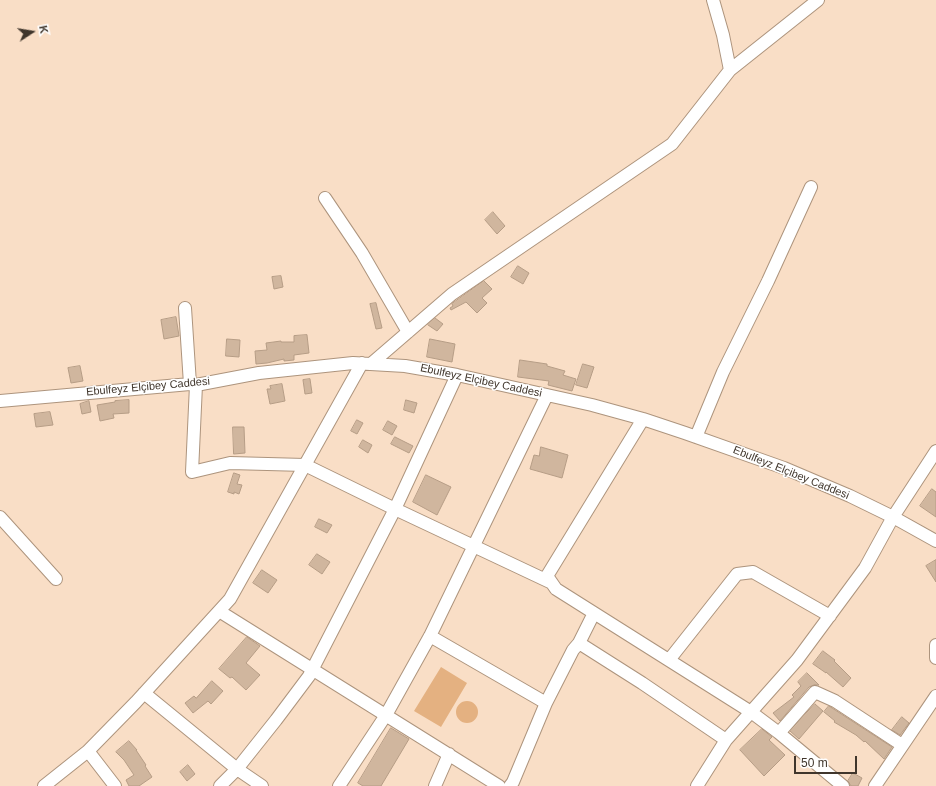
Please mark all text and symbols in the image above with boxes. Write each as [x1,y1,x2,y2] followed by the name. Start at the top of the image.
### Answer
[12,12,52,52] north arrow
[37,24,50,35] text: K
[419,362,543,400] street label: Ebulfeyz Elçibey Caddesi
[86,375,210,399] street label: Ebulfeyz Elçibey Caddesi
[731,444,851,502] street label: Ebulfeyz Elçibey Caddesi
[796,748,859,774] scale bar
[801,756,828,770] text: 50 m

